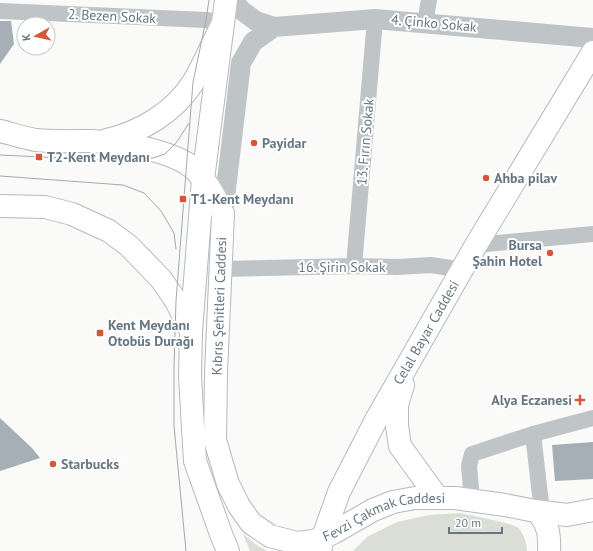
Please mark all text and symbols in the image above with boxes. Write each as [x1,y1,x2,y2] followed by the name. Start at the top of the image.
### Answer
[67,5,157,27] street label: 2. Bezen Sokak
[391,10,478,36] street label: 4. Çinko Sokak
[16,16,56,56] north arrow
[19,33,34,42] text: K
[352,98,378,186] street label: 13. Fırın Sokak
[262,134,306,152] place label: Payidar
[249,138,259,148] marker: Payidar
[47,148,150,166] place label: T2-Kent Meydanı
[34,152,44,162] marker: T2-Kent Meydanı
[494,169,557,187] place label: Ahba pilav
[481,173,491,183] marker: Ahba pilav
[191,190,294,208] place label: T1-Kent Meydanı
[178,194,188,204] marker: T1-Kent Meydanı
[208,236,230,376] street label: Kıbrıs Şehitleri Caddesi
[472,236,543,270] place label: Bursa Şahin Hotel
[545,248,555,258] marker: Bursa Şahin Hotel
[298,258,386,276] street label: 16. Şirin Sokak
[389,277,463,388] street label: Celal Bayar Caddesi
[108,316,194,350] place label: Kent Meydanı Otobüs Durağı
[95,328,105,338] marker: Kent Meydanı Otobüs Durağı
[491,391,572,409] place label: Alya Eczanesi
[575,395,585,405] marker: Alya Eczanesi
[61,455,119,473] place label: Starbucks
[48,459,58,469] marker: Starbucks
[320,489,445,545] street label: Fevzi Çakmak Caddesi
[449,509,502,535] scale bar
[455,515,481,530] text: 20 m

